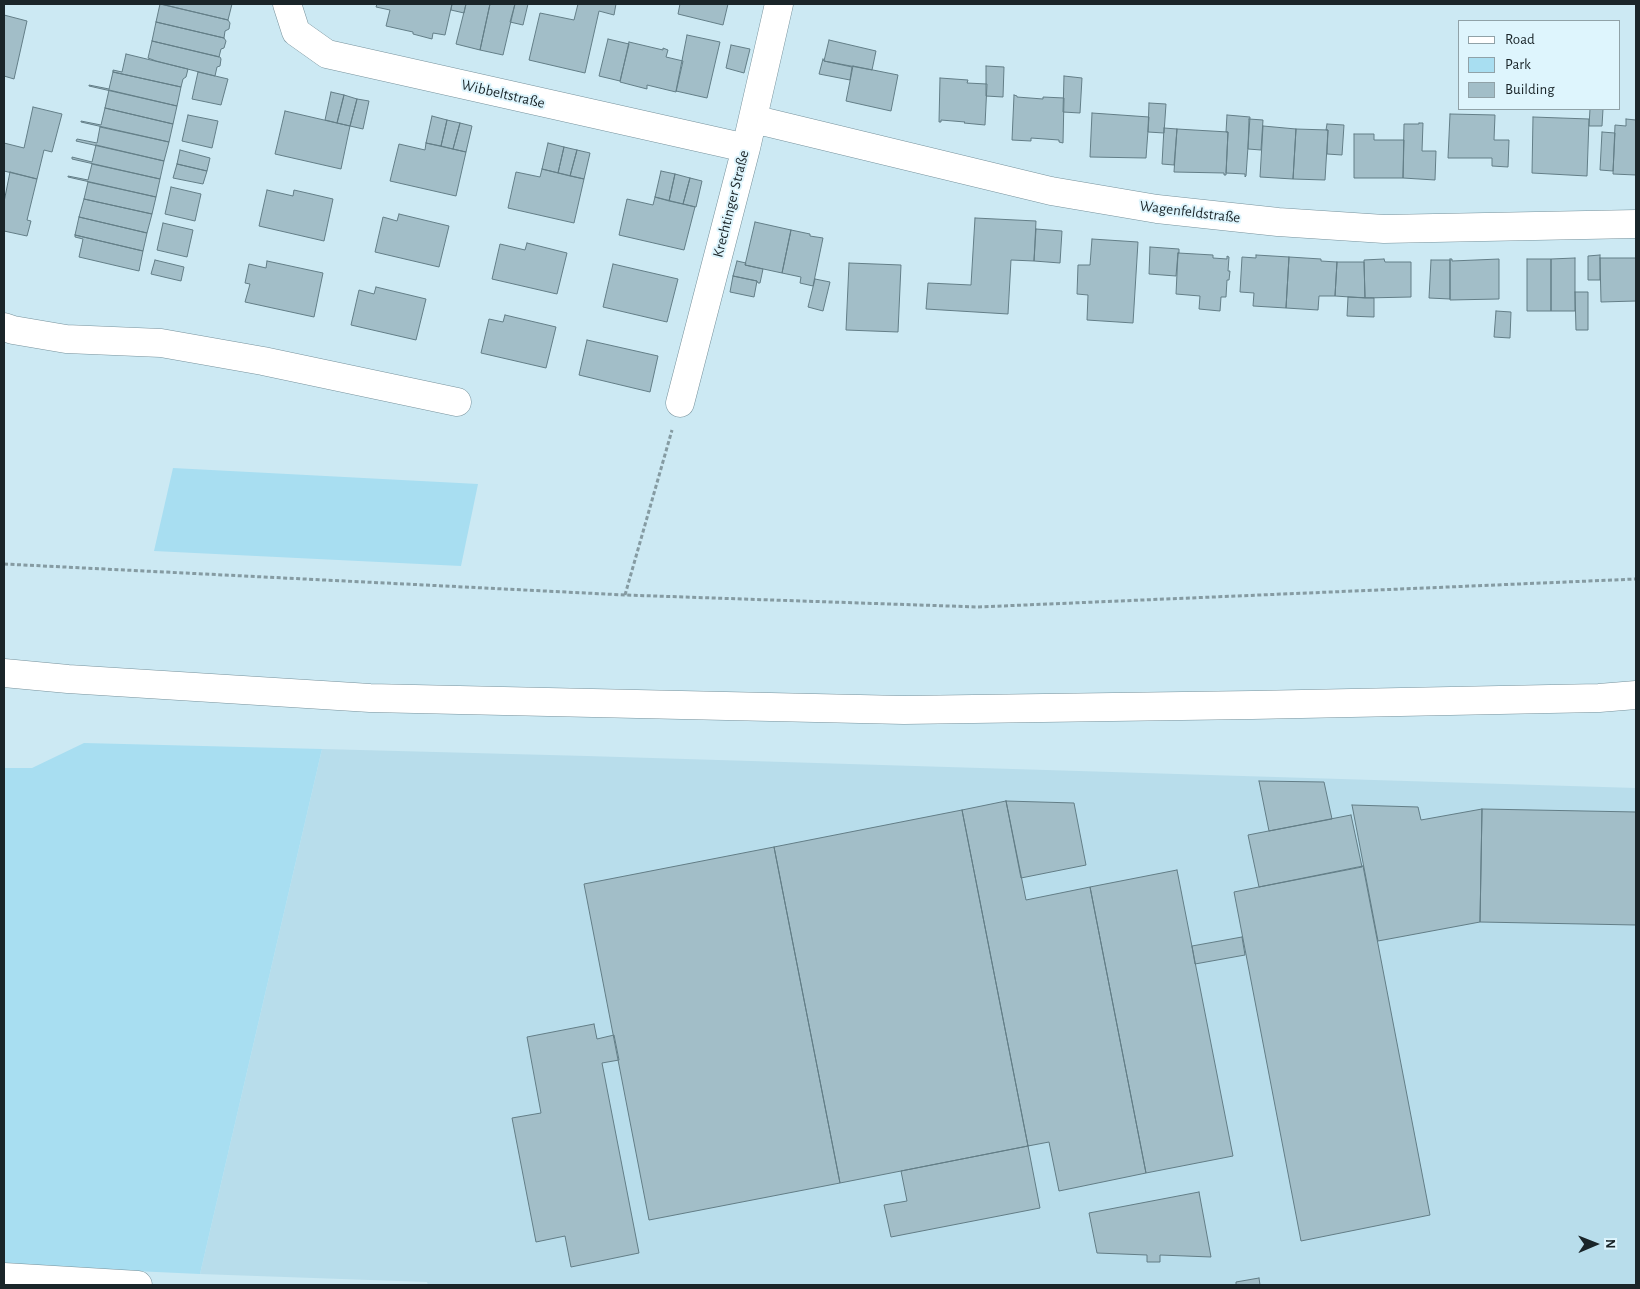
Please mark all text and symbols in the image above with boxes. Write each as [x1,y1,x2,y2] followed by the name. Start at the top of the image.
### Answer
[1458,20,1620,110] legend
[1505,32,1535,47] text: Road
[1505,57,1531,72] text: Park
[460,76,546,112] street label: Wibbeltstraße
[1505,82,1555,97] text: Building
[709,149,753,259] street label: Krechtinger Straße
[1139,197,1241,227] street label: Wagenfeldstraße
[1570,1219,1620,1269] north arrow
[1603,1239,1617,1249] text: N

